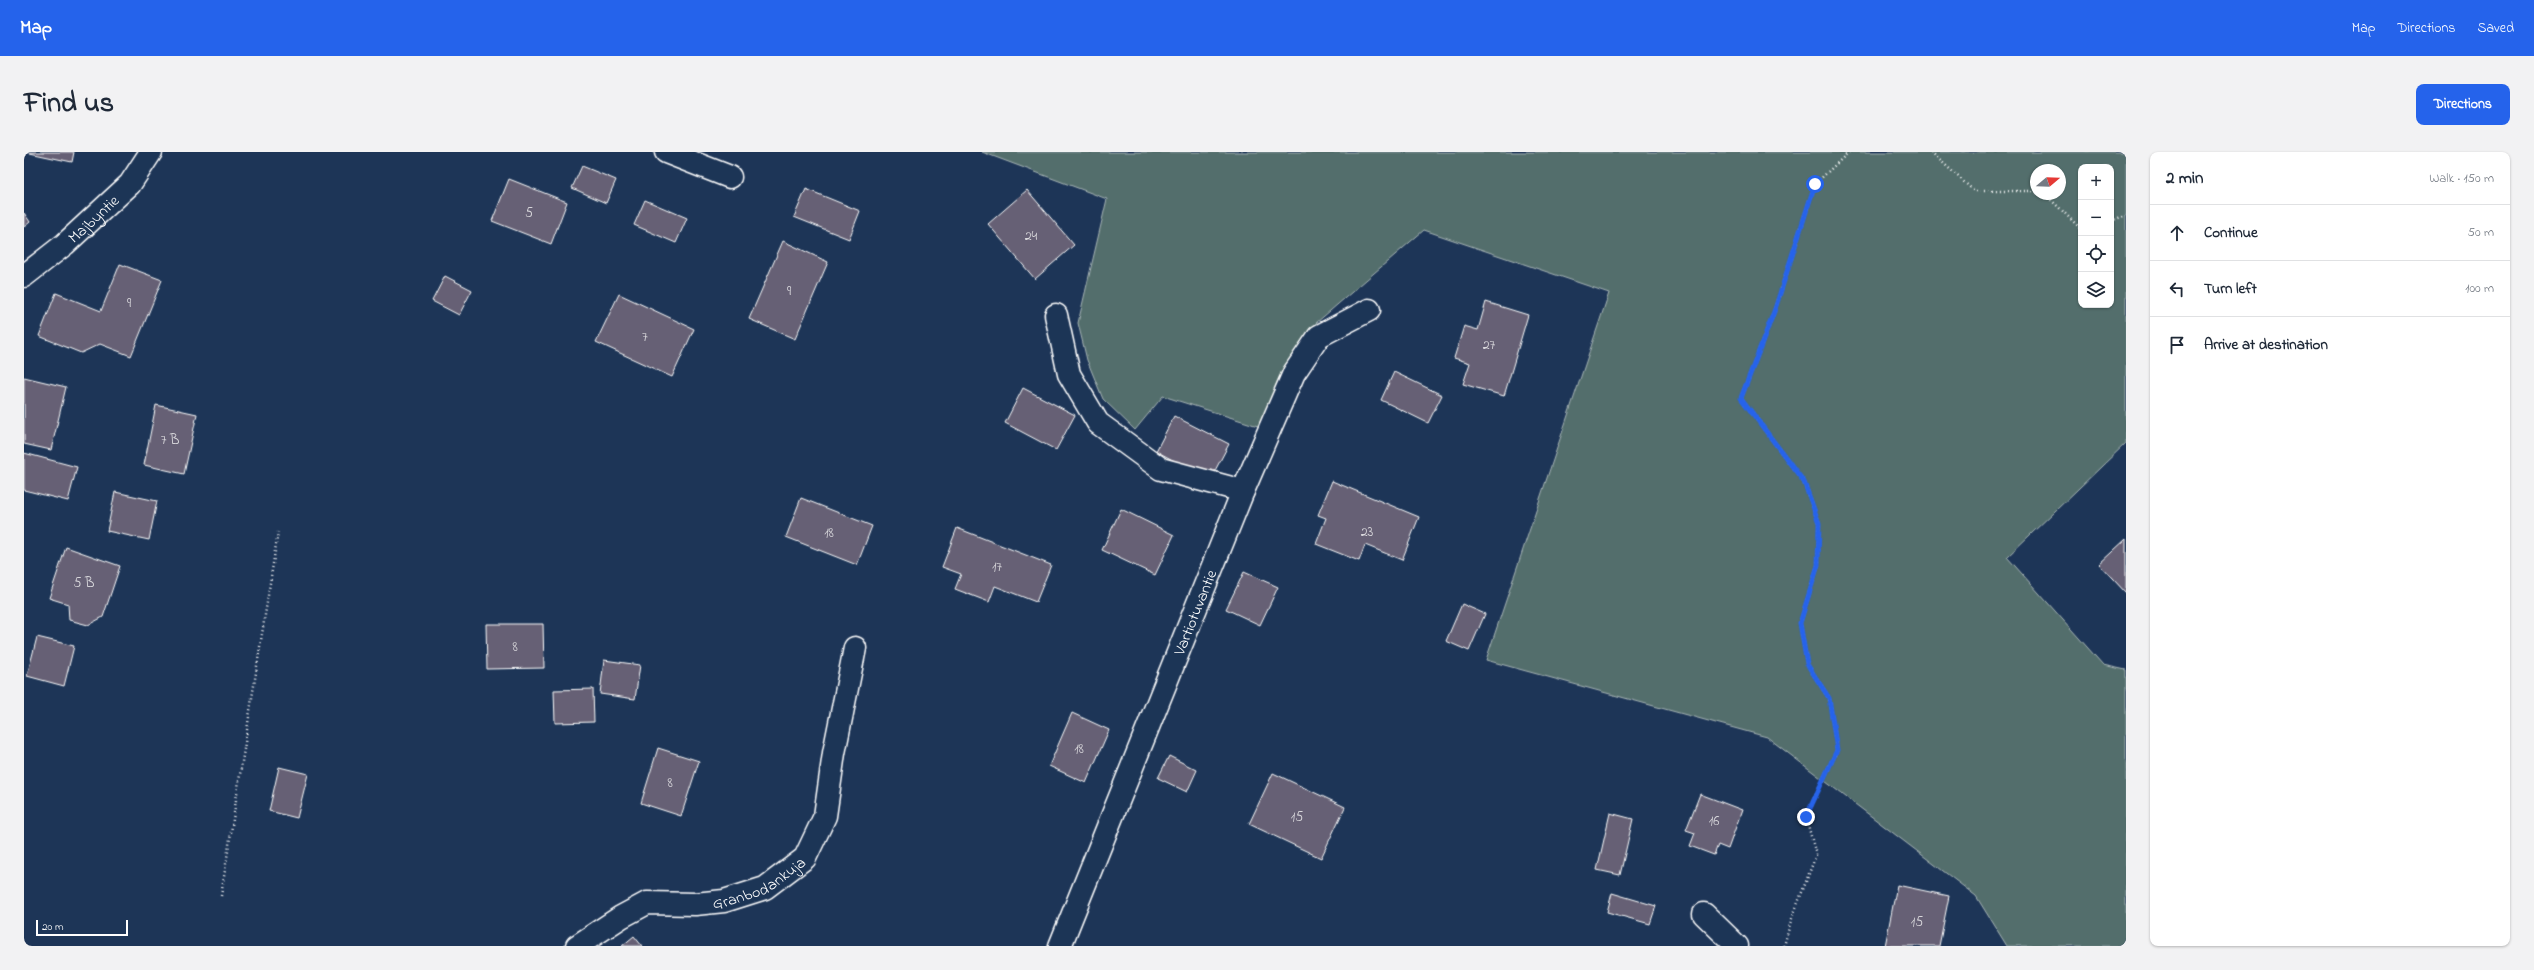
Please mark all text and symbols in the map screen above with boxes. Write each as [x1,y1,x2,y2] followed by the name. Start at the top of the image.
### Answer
[20,15,52,42] text: Map
[2352,18,2375,39] text: Map
[2397,18,2455,39] text: Directions
[2477,18,2514,39] text: Saved
[24,84,114,125] text: Find us
[2416,84,2510,125] button: Directions
[2030,164,2066,200] north arrow
[2078,164,2114,308] map controls
[2078,164,2114,200] button: +
[2166,166,2203,191] text: 2 min
[2429,169,2494,188] text: Walk · 150 m
[1806,175,1824,193] route start
[63,189,126,250] street label: Majbyntie
[2078,200,2114,236] button: −
[525,203,533,224] house number: 5
[2166,222,2188,244] icon: ahead
[2204,222,2258,244] text: Continue
[2468,223,2494,242] text: 50 m
[1025,226,1038,247] house number: 24
[2078,236,2114,272] button: locate
[2078,272,2114,308] button: layers
[2166,278,2188,300] icon: left
[2204,278,2257,300] text: Turn left
[2465,279,2494,298] text: 100 m
[787,281,792,302] house number: 9
[127,293,132,314] house number: 9
[642,327,648,348] house number: 7
[2166,334,2188,356] icon: arrive
[2204,334,2328,356] text: Arrive at destination
[1483,335,1496,356] house number: 27
[161,430,179,451] house number: 7 B
[1361,522,1374,543] house number: 23
[824,523,834,544] house number: 18
[992,557,1002,578] house number: 17
[1168,566,1225,660] street label: Vartiotuvantie
[74,573,94,594] house number: 5 B
[512,637,518,658] house number: 8
[1074,739,1084,760] house number: 18
[667,773,673,794] house number: 8
[1291,807,1303,828] house number: 15
[1797,808,1815,826] route end
[1709,811,1719,832] house number: 16
[712,851,811,916] street label: Granbodankuja
[1911,912,1923,933] house number: 15
[36,918,128,937] scale bar
[42,919,64,935] text: 20 m

